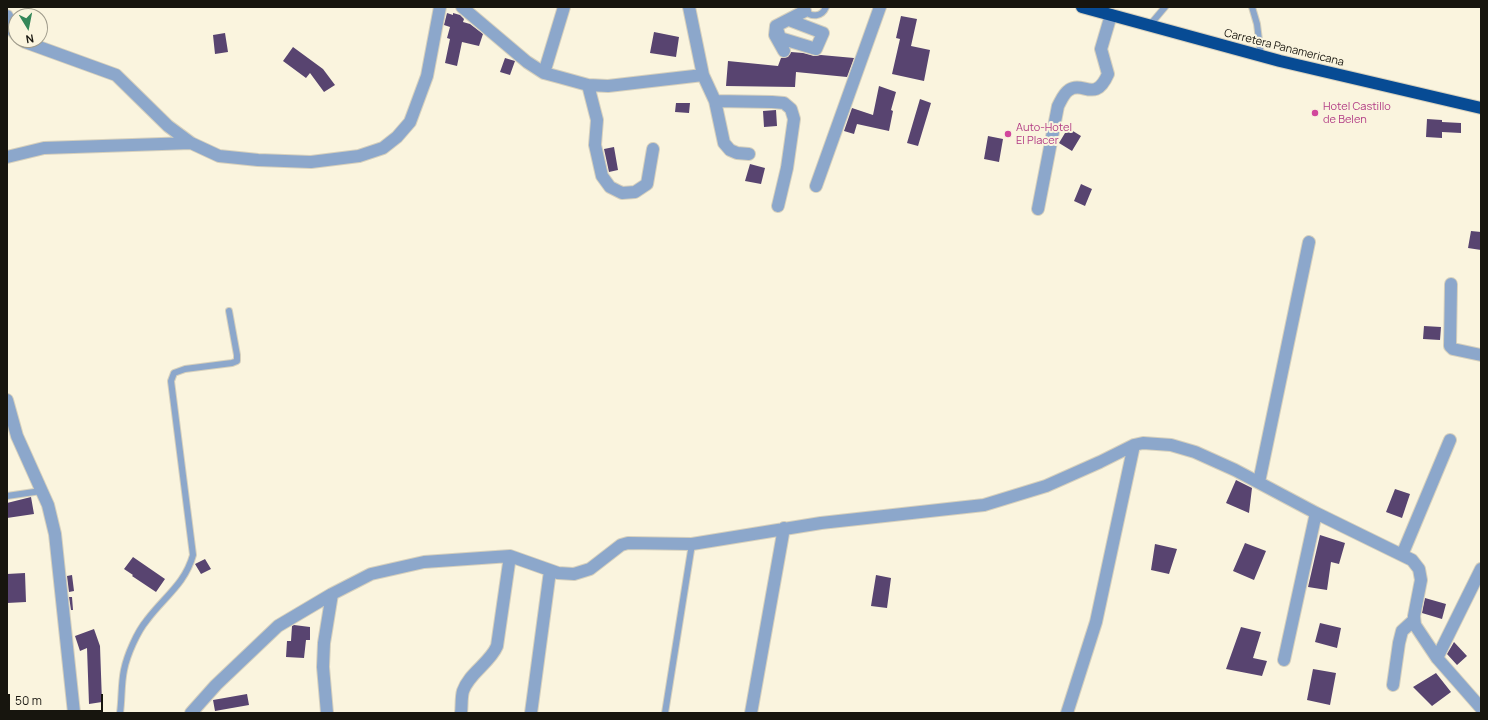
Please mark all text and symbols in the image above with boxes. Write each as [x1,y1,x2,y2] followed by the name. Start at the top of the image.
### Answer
[8,8,48,48] north arrow
[1223,27,1345,69] street label: Carretera Panamericana
[25,31,35,47] text: N
[1323,100,1391,126] place label: Hotel Castillo de Belen
[1310,108,1320,118] marker: Hotel Castillo de Belen
[1016,121,1072,147] place label: Auto-Hotel El Placer
[1003,129,1013,139] marker: Auto-Hotel El Placer
[10,686,105,712] scale bar
[15,692,42,709] text: 50 m

